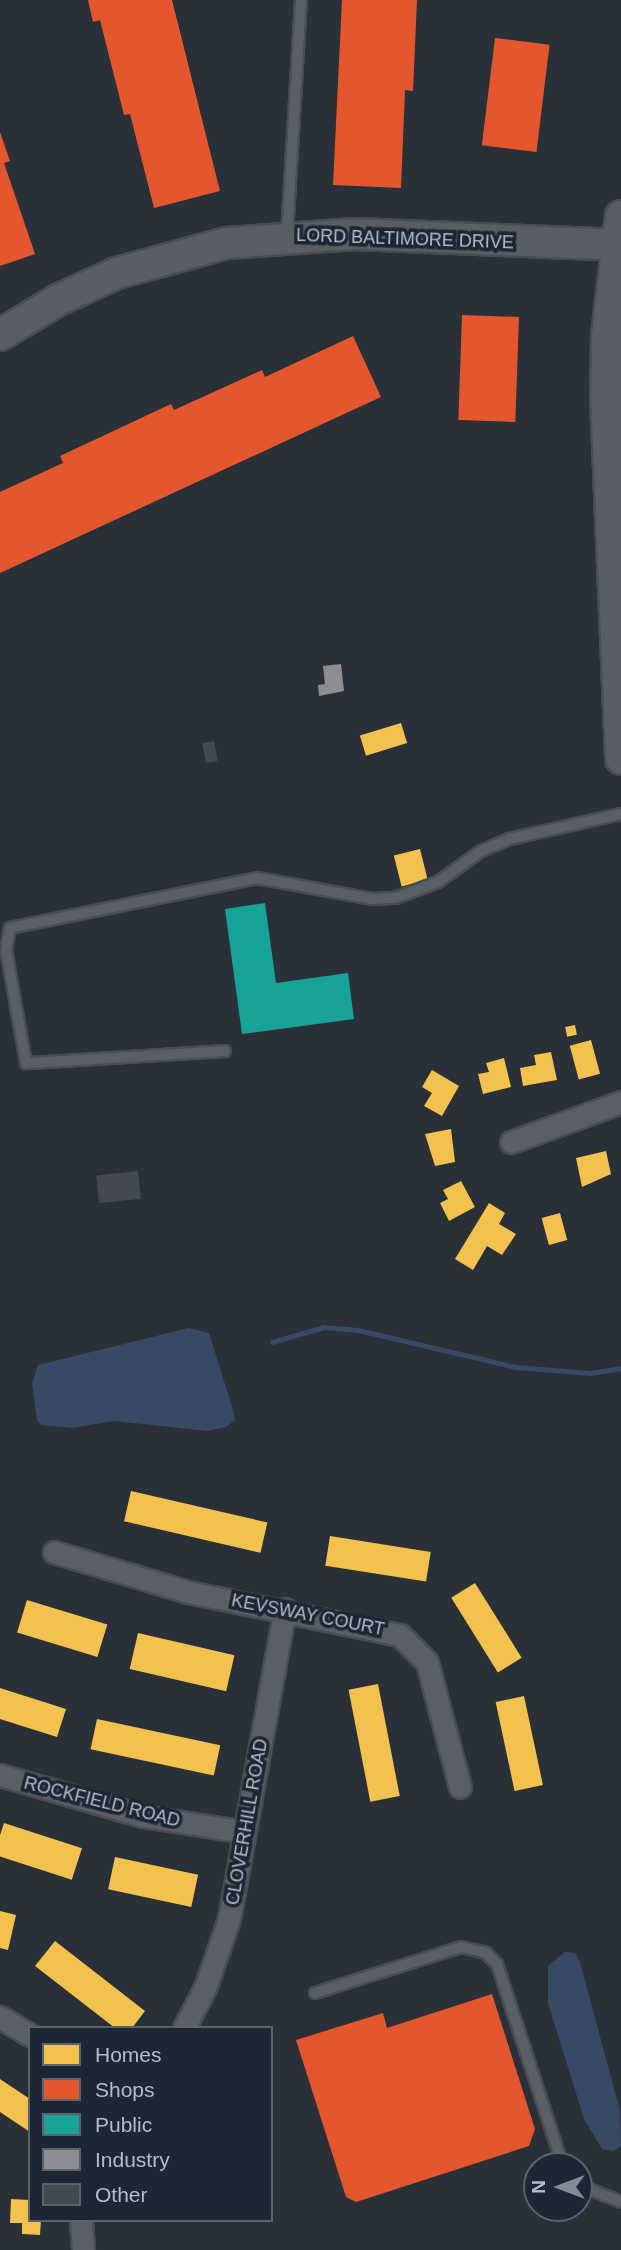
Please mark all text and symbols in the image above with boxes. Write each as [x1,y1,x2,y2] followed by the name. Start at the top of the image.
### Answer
[296,224,514,254] street label: LORD BALTIMORE DRIVE
[230,1590,386,1640] street label: KEVSWAY COURT
[222,1737,272,1907] street label: CLOVERHILL ROAD
[22,1772,182,1832] street label: ROCKFIELD ROAD
[28,2026,273,2222] legend
[95,2043,162,2066] text: Homes
[95,2078,155,2101] text: Shops
[95,2113,152,2136] text: Public
[95,2148,170,2171] text: Industry
[523,2152,593,2222] north arrow
[528,2180,549,2194] text: N
[95,2183,148,2206] text: Other

